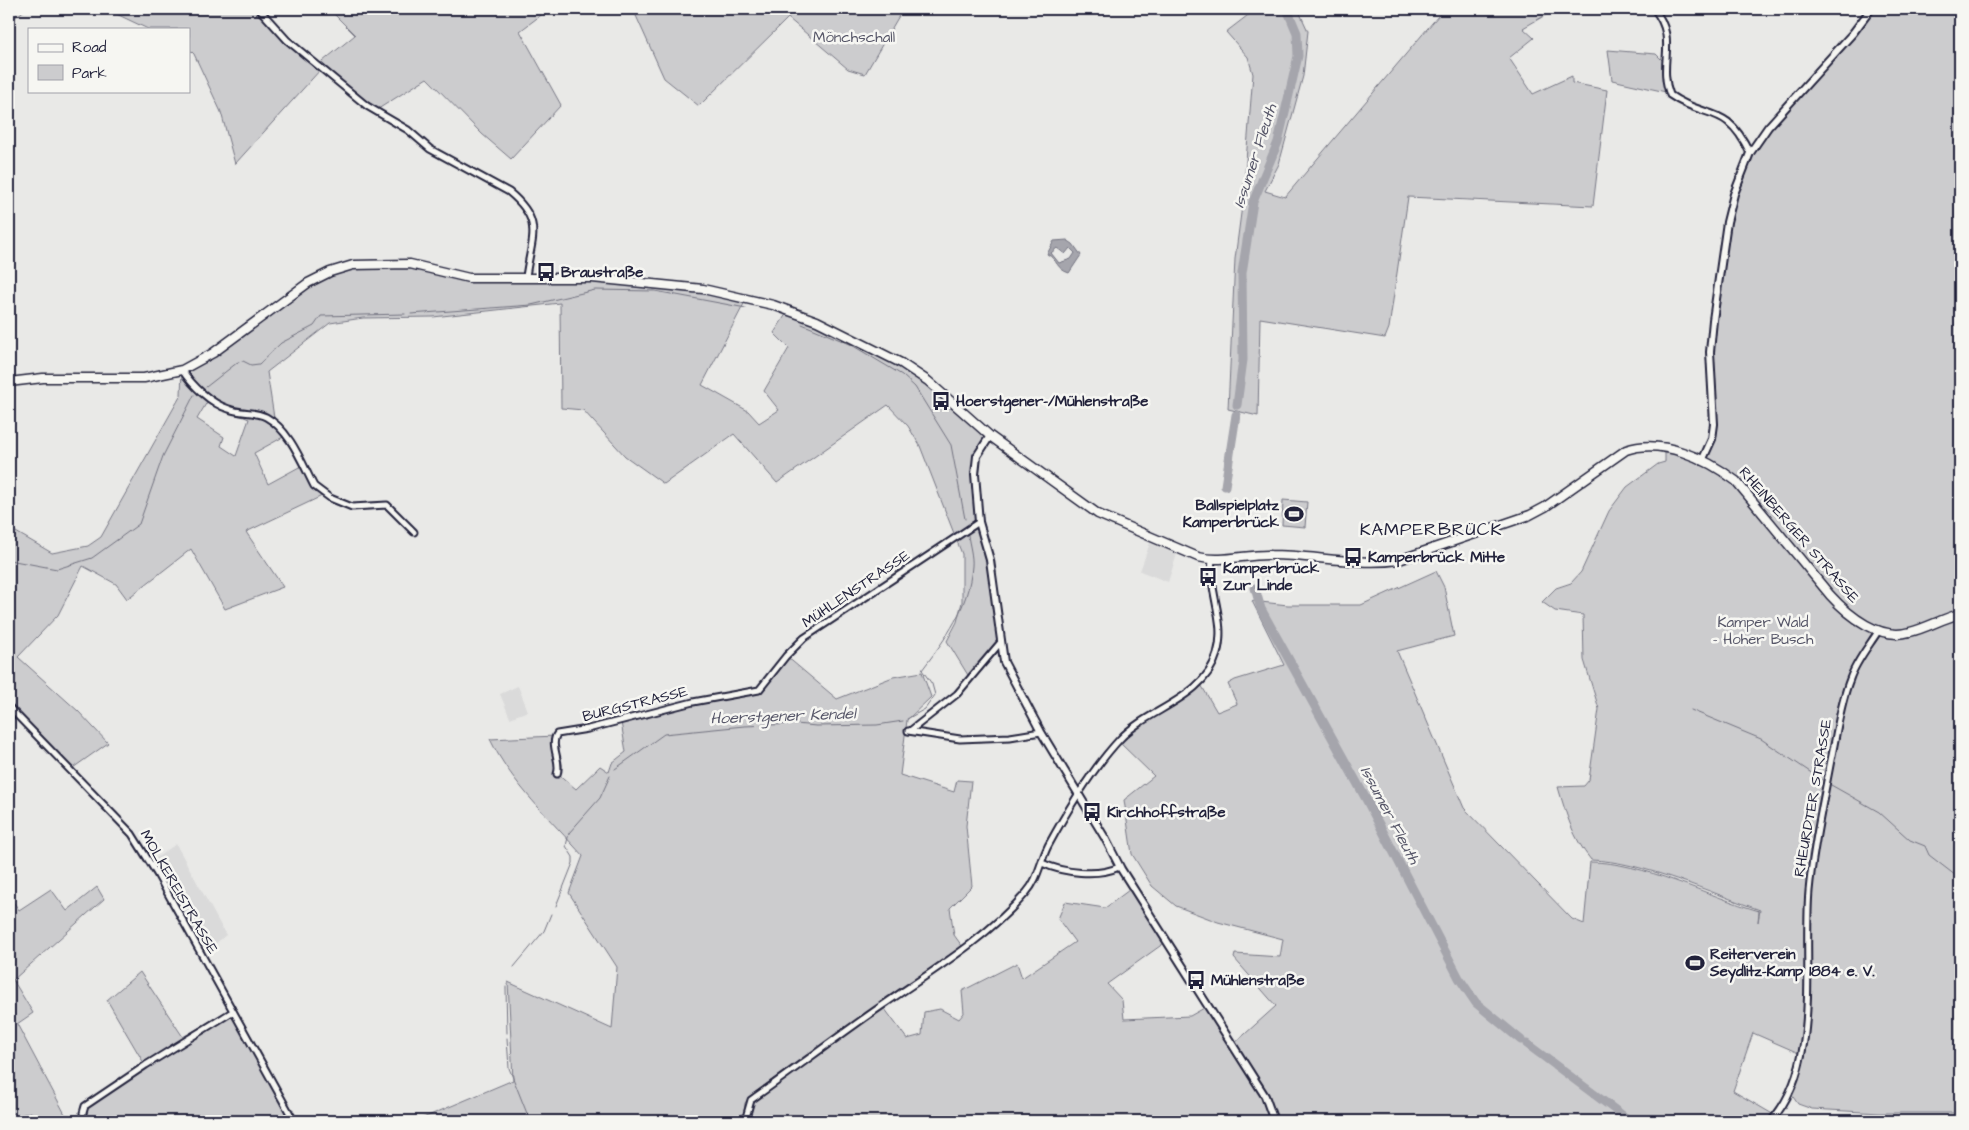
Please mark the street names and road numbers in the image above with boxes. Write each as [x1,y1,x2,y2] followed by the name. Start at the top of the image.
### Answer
[1734,462,1864,608] street label: RHEINBERGER STRASSE
[798,545,914,633] street label: MÜHLENSTRASSE
[580,681,690,727] street label: BURGSTRASSE
[1789,717,1837,879] street label: RHEURDTER STRASSE
[135,826,223,958] street label: MOLKEREISTRASSE

